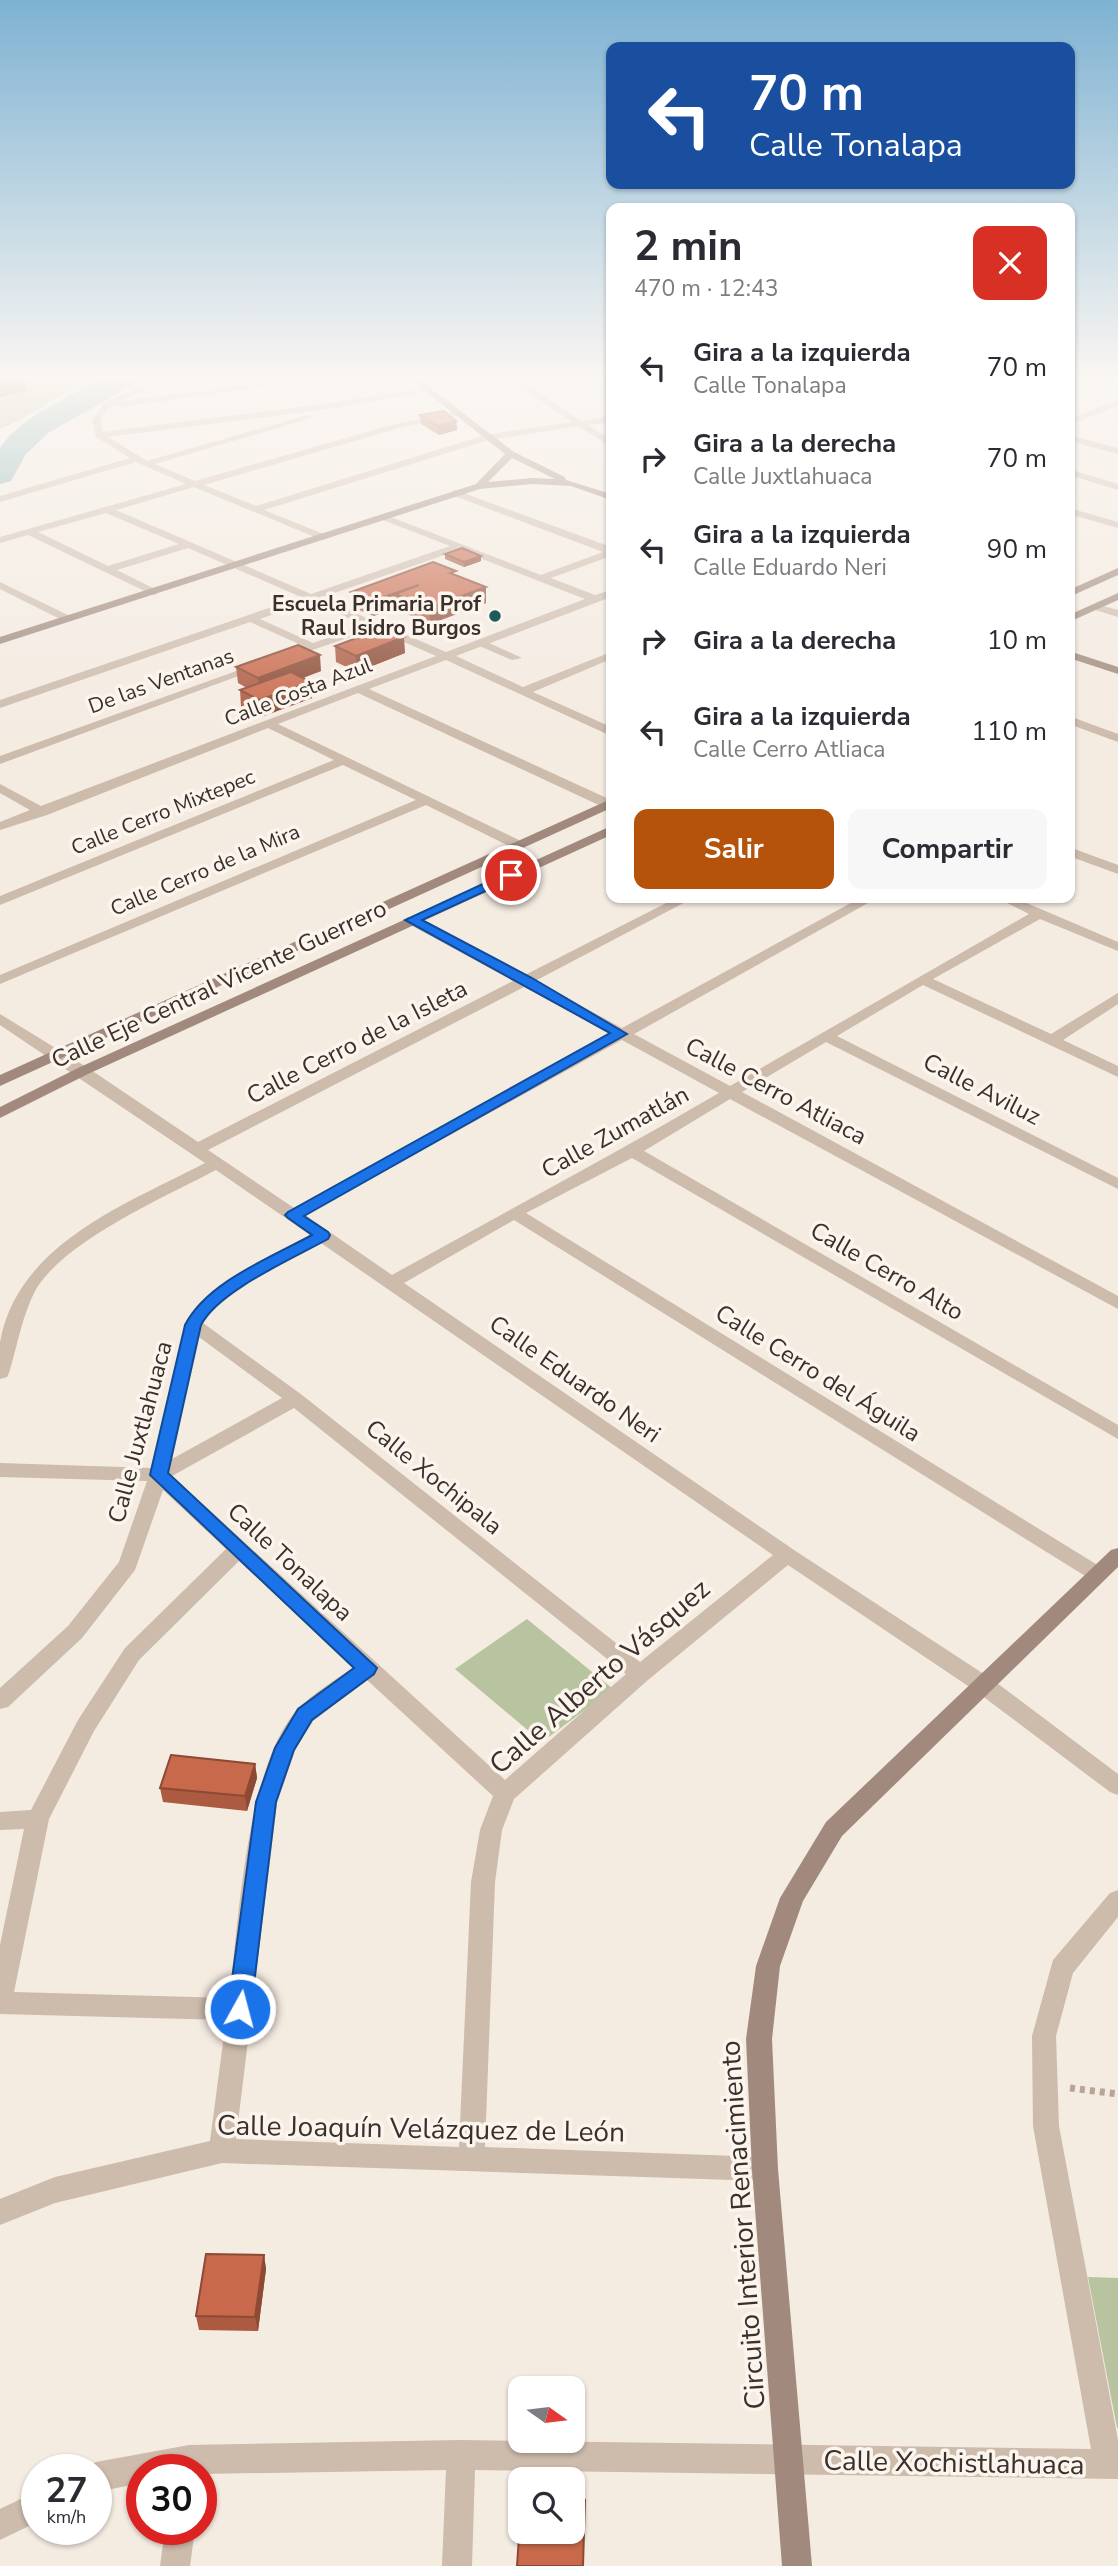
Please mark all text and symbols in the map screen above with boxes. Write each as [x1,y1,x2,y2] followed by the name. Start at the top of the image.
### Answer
[749,60,864,127] text: 70 m
[634,70,725,161] icon: left
[749,124,963,167] text: Calle Tonalapa
[634,218,743,275] text: 2 min
[973,226,1047,300] button: close
[634,273,779,304] text: 470 m · 12:43
[693,335,911,370] text: Gira a la izquierda
[634,349,672,387] icon: left
[987,350,1047,385] text: 70 m
[693,370,847,401] text: Calle Tonalapa
[693,426,896,461] text: Gira a la derecha
[634,440,672,478] icon: right
[987,441,1047,476] text: 70 m
[693,461,872,492] text: Calle Juxtlahuaca
[693,517,911,552] text: Gira a la izquierda
[634,531,672,569] icon: left
[987,532,1047,567] text: 90 m
[693,552,887,583] text: Calle Eduardo Neri
[272,590,481,642] place label: Escuela Primaria Prof Raul Isidro Burgos
[487,608,503,624] marker: Escuela Primaria Prof Raul Isidro Burgos
[634,622,672,660] icon: right
[693,623,896,658] text: Gira a la derecha
[987,623,1047,658] text: 10 m
[84,642,238,720] street label: De las Ventanas
[220,651,376,733] street label: Calle Costa Azul
[693,699,911,734] text: Gira a la izquierda
[634,713,672,751] icon: left
[971,714,1047,749] text: 110 m
[693,734,885,765] text: Calle Cerro Atliaca
[67,762,259,862] street label: Calle Cerro Mixtepec
[634,809,834,889] button: Salir
[848,809,1047,889] button: Compartir
[106,817,304,923] street label: Calle Cerro de la Mira
[481,845,541,905] pin
[492,856,530,894] icon: arrive
[46,892,392,1076] street label: Calle Eje Central Vicente Guerrero
[241,972,473,1112] street label: Calle Cerro de la Isleta
[680,1030,872,1152] street label: Calle Cerro Atliaca
[918,1046,1046,1132] street label: Calle Aviluz
[536,1078,694,1186] street label: Calle Zumatlán
[804,1214,970,1328] street label: Calle Cerro Alto
[709,1297,927,1449] street label: Calle Cerro del Águila
[483,1308,667,1450] street label: Calle Eduardo Neri
[100,1337,180,1527] street label: Calle Juxtlahuaca
[359,1412,509,1542] street label: Calle Xochipala
[220,1496,360,1628] street label: Calle Tonalapa
[481,1570,718,1783] street label: Calle Alberto Vásquez
[203,1972,277,2046] position arrow
[711,2039,775,2411] street label: Circuito Interior Renacimiento
[217,2106,625,2152] street label: Calle Joaquín Velázquez de León
[508,2376,584,2454] north arrow
[508,2376,585,2544] map controls
[823,2442,1085,2484] street label: Calle Xochistlahuaca
[126,2454,217,2545] speed limit sign: 30
[45,2467,88,2514] text: 27
[508,2467,585,2544] button: search
[47,2505,86,2529] text: km/h

